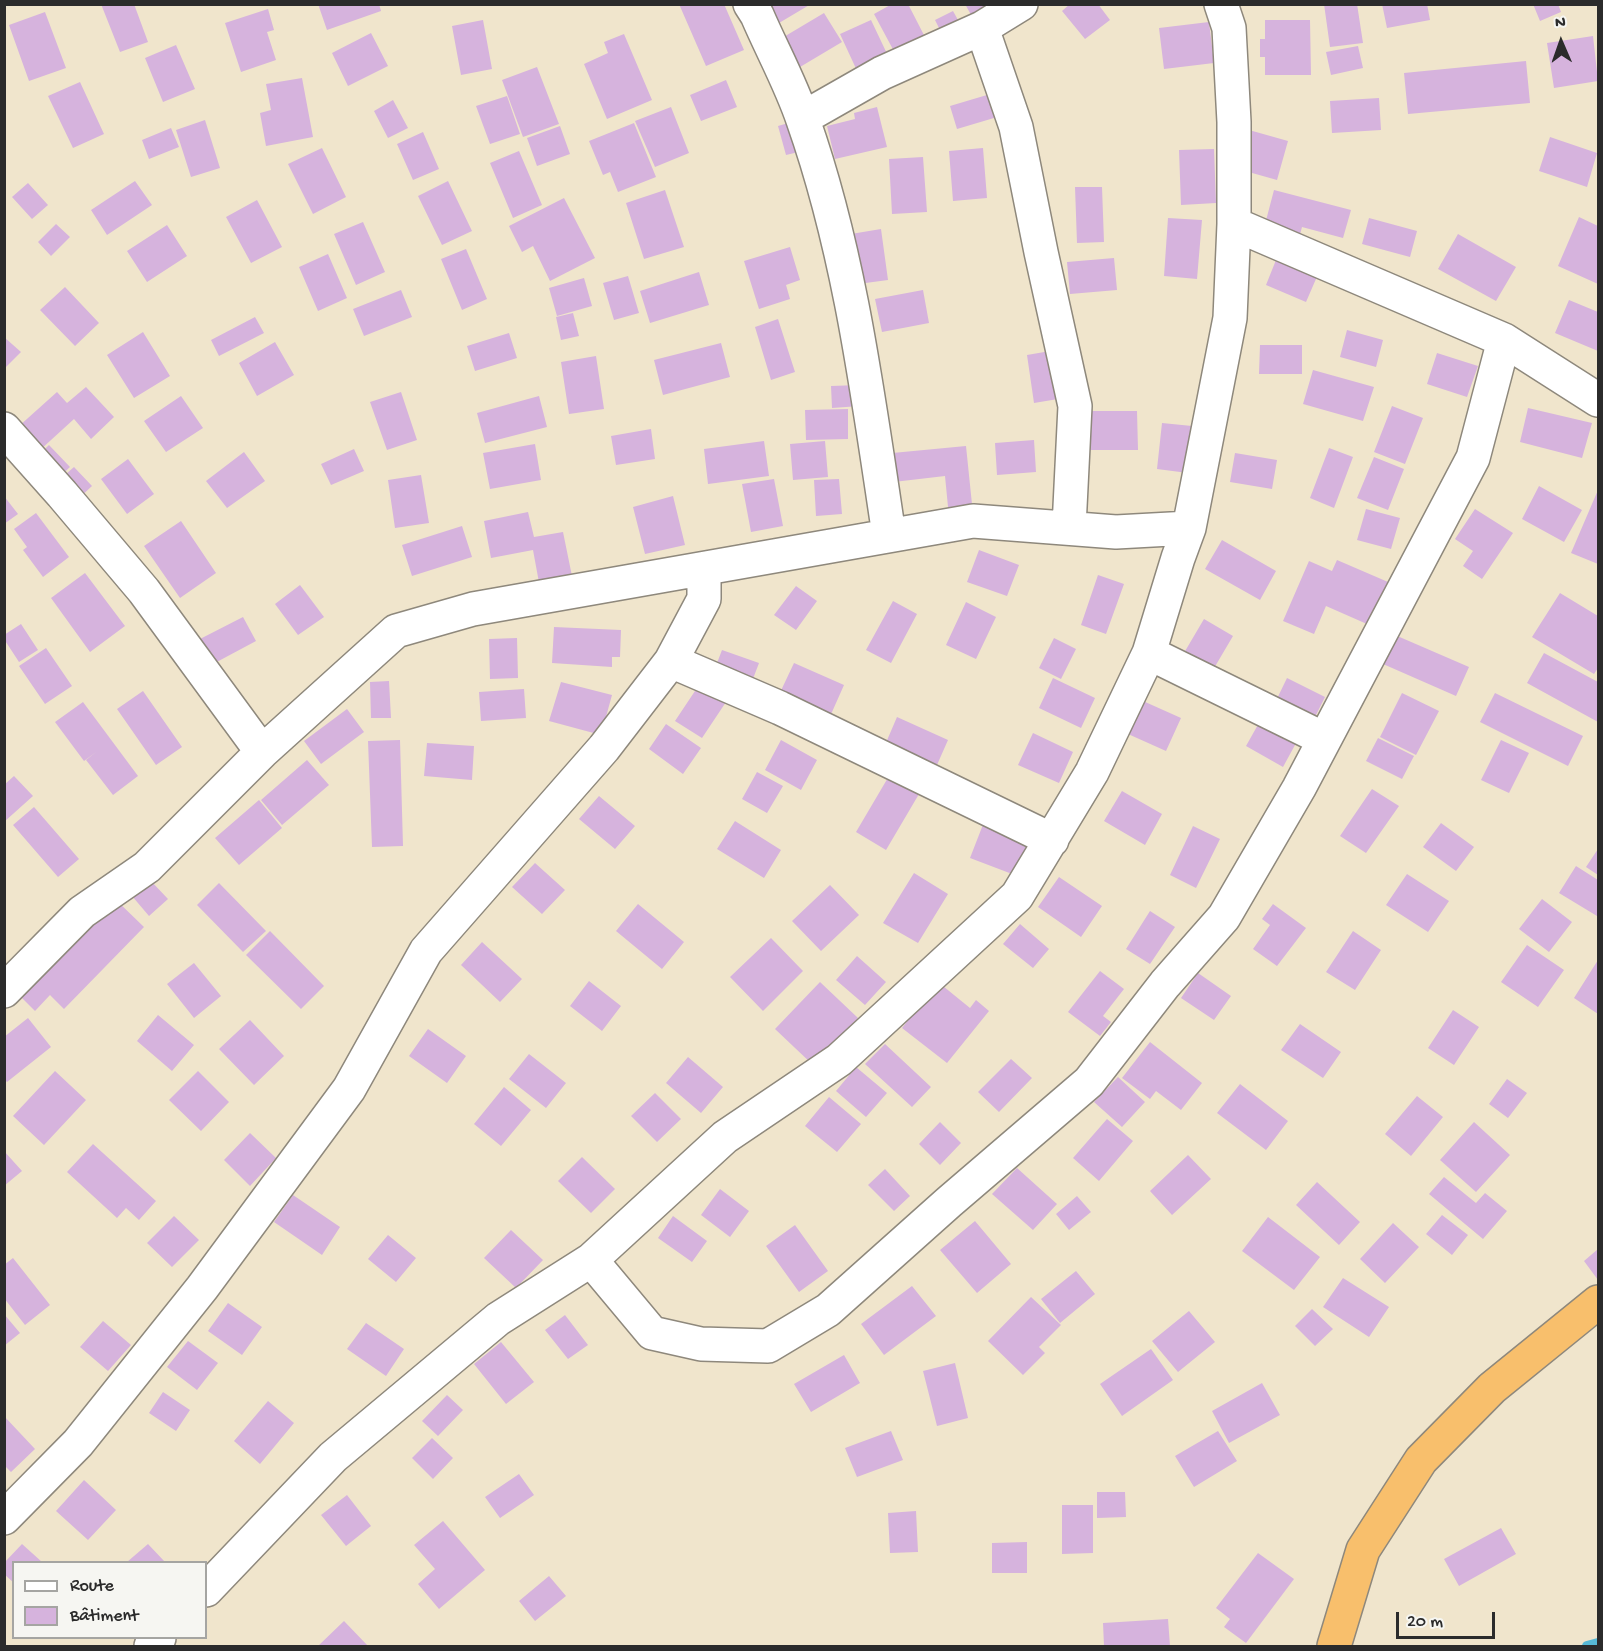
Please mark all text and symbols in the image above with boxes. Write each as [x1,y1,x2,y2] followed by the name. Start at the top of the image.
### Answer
[1531,12,1591,72] north arrow
[1555,14,1566,33] text: N
[12,1561,207,1639] legend
[70,1576,114,1597] text: Route
[1399,1600,1498,1638] scale bar
[70,1606,138,1627] text: Bâtiment
[1407,1612,1443,1633] text: 20 m

